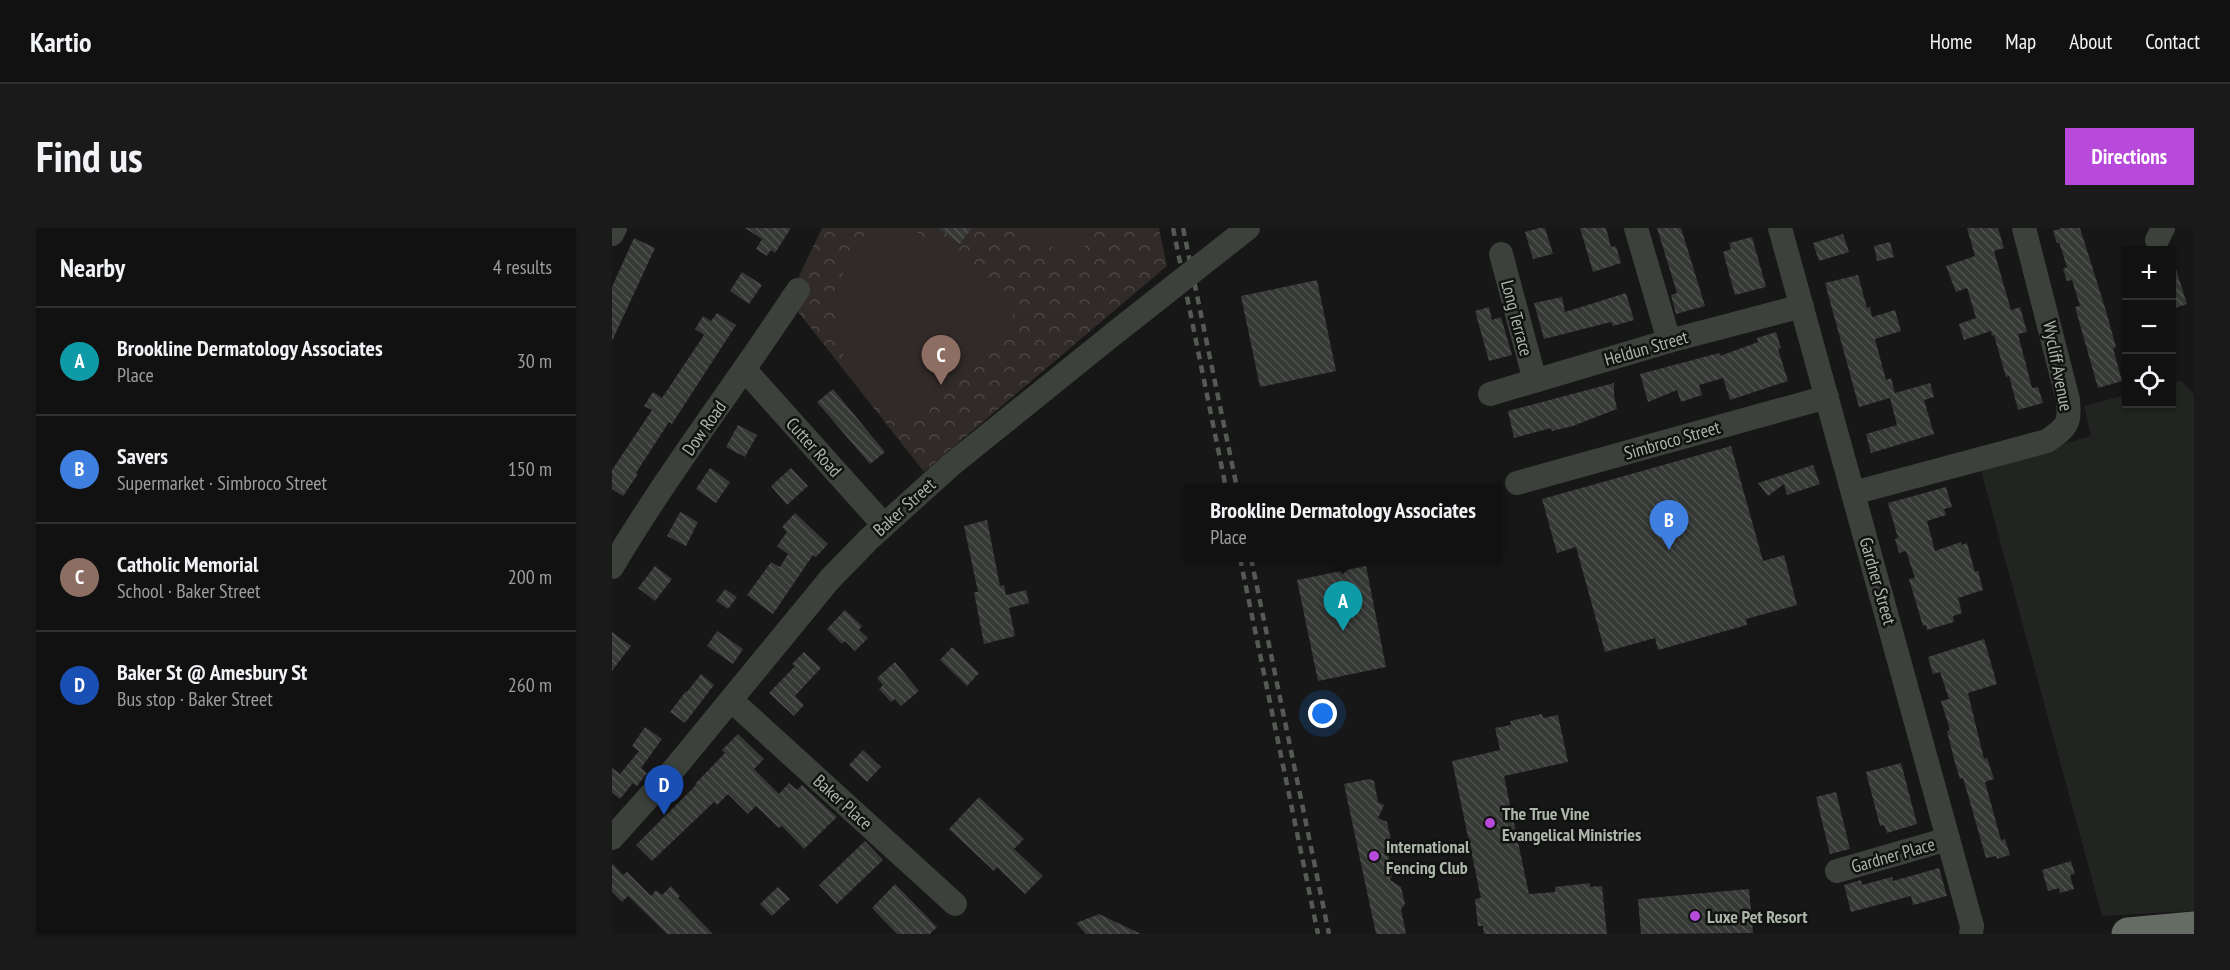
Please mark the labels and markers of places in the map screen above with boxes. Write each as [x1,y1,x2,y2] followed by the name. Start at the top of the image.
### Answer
[922,336,960,385] pin: C
[1650,500,1688,550] pin: B
[1324,582,1362,631] pin: A
[644,766,684,815] pin: D
[1502,802,1641,846] place label: The True Vine Evangelical Ministries
[1483,816,1497,830] marker: The True Vine Evangelical Ministries
[1386,835,1470,879] place label: International Fencing Club
[1367,849,1381,863] marker: International Fencing Club
[1707,905,1808,928] place label: Luxe Pet Resort
[1688,909,1702,923] marker: Luxe Pet Resort

